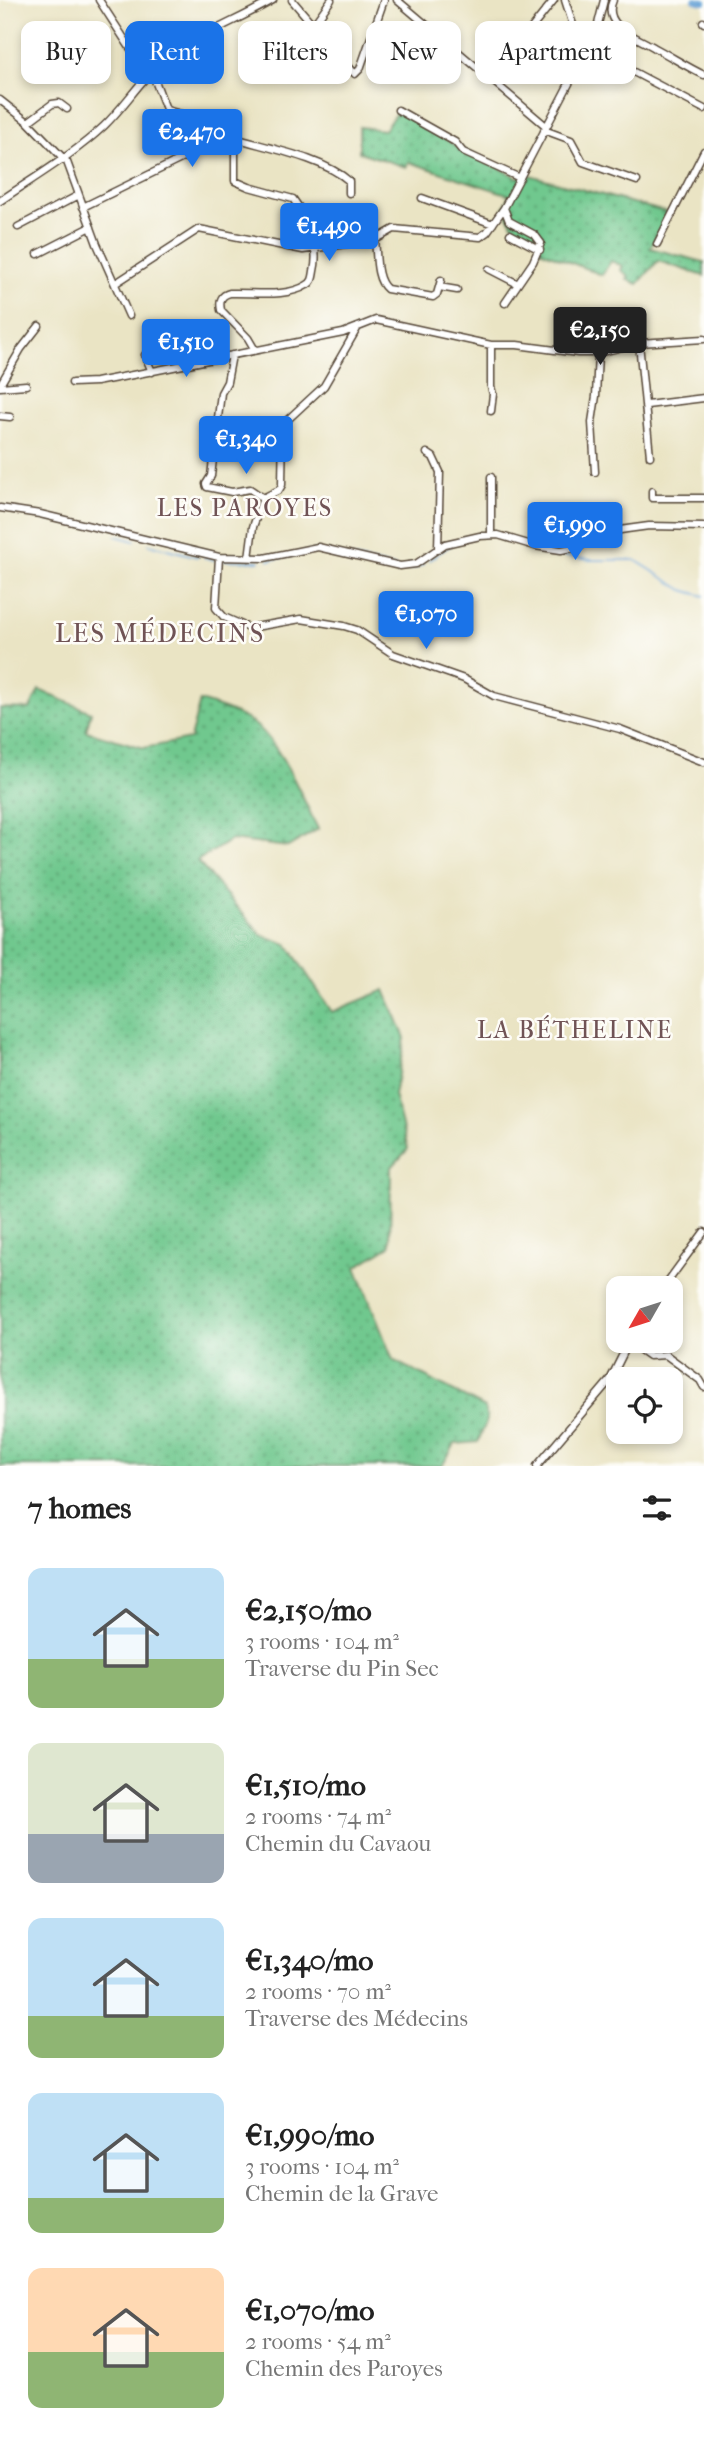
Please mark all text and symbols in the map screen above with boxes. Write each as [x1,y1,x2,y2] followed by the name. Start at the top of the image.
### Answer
[21,21,111,84] chip: Buy
[125,21,224,84] chip: Rent
[238,21,352,84] chip: Filters
[366,21,461,84] chip: New
[475,21,636,84] chip: Apartment
[135,110,249,169] pin: €2,470
[158,118,226,145] text: €2,470
[272,204,386,263] pin: €1,490
[296,212,362,239] text: €1,490
[543,308,657,367] pin: €2,150
[570,316,630,343] text: €2,150
[129,320,243,379] pin: €1,510
[158,328,214,355] text: €1,510
[189,416,303,476] pin: €1,340
[215,425,277,452] text: €1,340
[157,494,333,522] district label: LES PAROYES
[518,503,632,562] pin: €1,990
[543,511,607,538] text: €1,990
[369,592,483,651] pin: €1,070
[394,600,458,627] text: €1,070
[55,617,265,649] district label: LES MÉDECINS
[477,1015,673,1044] district label: LA BÉTHELINE
[606,1276,682,1353] north arrow
[606,1276,683,1444] map controls
[606,1367,683,1444] button: locate
[638,1489,676,1527] icon: filters
[28,1491,131,1526] text: 7 homes
[245,1593,372,1628] text: €2,150/mo
[84,1596,168,1680] icon: home
[245,1628,399,1655] text: 3 rooms · 104 m²
[245,1655,439,1682] text: Traverse du Pin Sec
[245,1768,366,1803] text: €1,510/mo
[84,1771,168,1855] icon: home
[245,1803,391,1830] text: 2 rooms · 74 m²
[245,1830,431,1857] text: Chemin du Cavaou
[245,1943,374,1978] text: €1,340/mo
[84,1946,168,2030] icon: home
[245,1978,391,2005] text: 2 rooms · 70 m²
[245,2005,468,2032] text: Traverse des Médecins
[245,2118,375,2153] text: €1,990/mo
[84,2121,168,2205] icon: home
[245,2153,399,2180] text: 3 rooms · 104 m²
[245,2180,438,2207] text: Chemin de la Grave
[245,2293,375,2328] text: €1,070/mo
[84,2296,168,2380] icon: home
[245,2328,391,2355] text: 2 rooms · 54 m²
[245,2355,443,2382] text: Chemin des Paroyes

